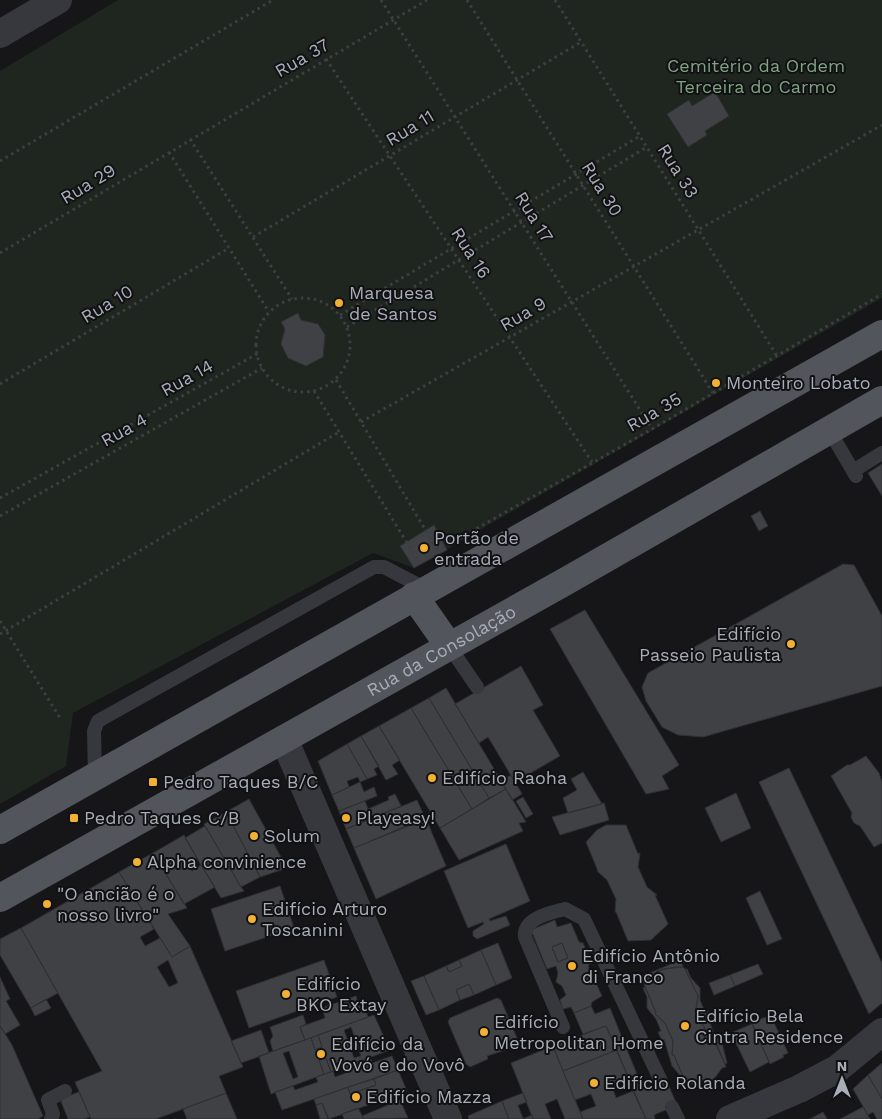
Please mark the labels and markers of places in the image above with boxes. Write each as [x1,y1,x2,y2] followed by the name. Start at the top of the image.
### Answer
[349,282,437,324] place label: Marquesa de Santos
[333,297,345,309] marker: Marquesa de Santos
[726,372,871,393] place label: Monteiro Lobato
[710,377,722,389] marker: Monteiro Lobato
[434,527,519,569] place label: Portão de entrada
[418,542,430,554] marker: Portão de entrada
[639,623,781,665] place label: Edifício Passeio Paulista
[785,638,797,650] marker: Edifício Passeio Paulista
[442,767,567,788] place label: Edifício Raoha
[163,771,318,792] place label: Pedro Taques B/C
[426,772,438,784] marker: Edifício Raoha
[147,776,159,788] marker: Pedro Taques B/C
[84,807,240,828] place label: Pedro Taques C/B
[356,807,435,828] place label: Playeasy!
[68,812,80,824] marker: Pedro Taques C/B
[340,812,352,824] marker: Playeasy!
[264,825,320,846] place label: Solum
[248,830,260,842] marker: Solum
[147,851,307,872] place label: Alpha convinience
[131,856,143,868] marker: Alpha convinience
[57,883,175,925] place label: "O ancião é o nosso livro"
[41,898,53,910] marker: "O ancião é o nosso livro"
[262,898,387,940] place label: Edifício Arturo Toscanini
[246,913,258,925] marker: Edifício Arturo Toscanini
[582,945,720,987] place label: Edifício Antônio di Franco
[566,960,578,972] marker: Edifício Antônio di Franco
[296,973,387,1015] place label: Edifício BKO Extay
[280,988,292,1000] marker: Edifício BKO Extay
[695,1005,843,1047] place label: Edifício Bela Cintra Residence
[494,1011,664,1053] place label: Edifício Metropolitan Home
[679,1020,691,1032] marker: Edifício Bela Cintra Residence
[478,1026,490,1038] marker: Edifício Metropolitan Home
[331,1033,465,1075] place label: Edifício da Vovó e do Vovô
[315,1048,327,1060] marker: Edifício da Vovó e do Vovô
[604,1072,746,1093] place label: Edifício Rolanda
[588,1077,600,1089] marker: Edifício Rolanda
[366,1086,492,1107] place label: Edifício Mazza
[350,1091,362,1103] marker: Edifício Mazza

